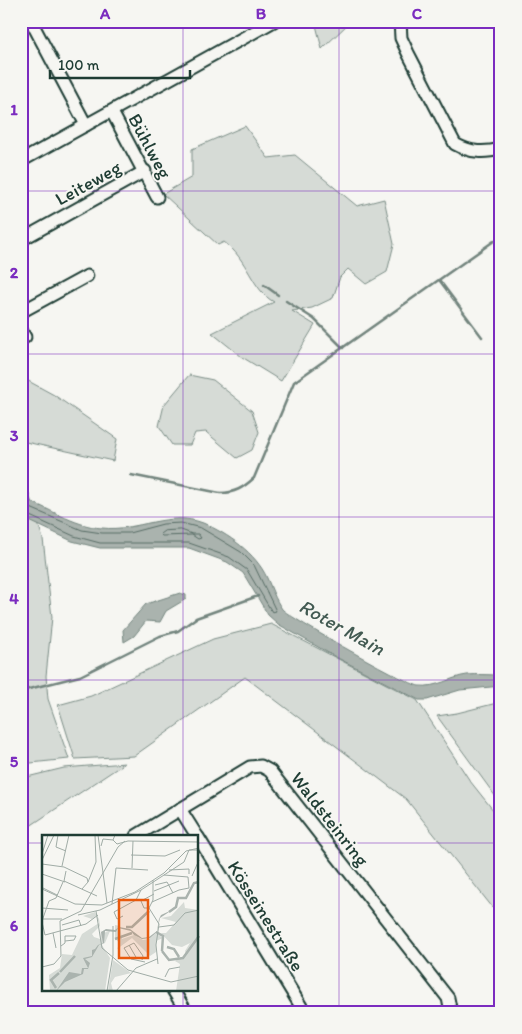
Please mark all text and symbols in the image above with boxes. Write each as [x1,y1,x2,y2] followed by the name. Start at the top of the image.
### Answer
[99,4,111,23] text: A
[256,4,267,23] text: B
[412,4,423,23] text: C
[50,48,190,80] scale bar
[58,56,100,74] text: 100 m
[10,100,18,119] text: 1
[123,110,177,183] street label: Bühlweg
[51,155,125,210] street label: Leiteweg
[10,263,19,282] text: 2
[10,426,19,445] text: 3
[9,589,19,608] text: 4
[295,594,390,661] water label: Roter Main
[10,752,19,771] text: 5
[286,767,374,871] street label: Waldsteinring
[42,835,199,992] inset map
[223,856,309,976] street label: Kösseinestraße
[10,916,19,935] text: 6

